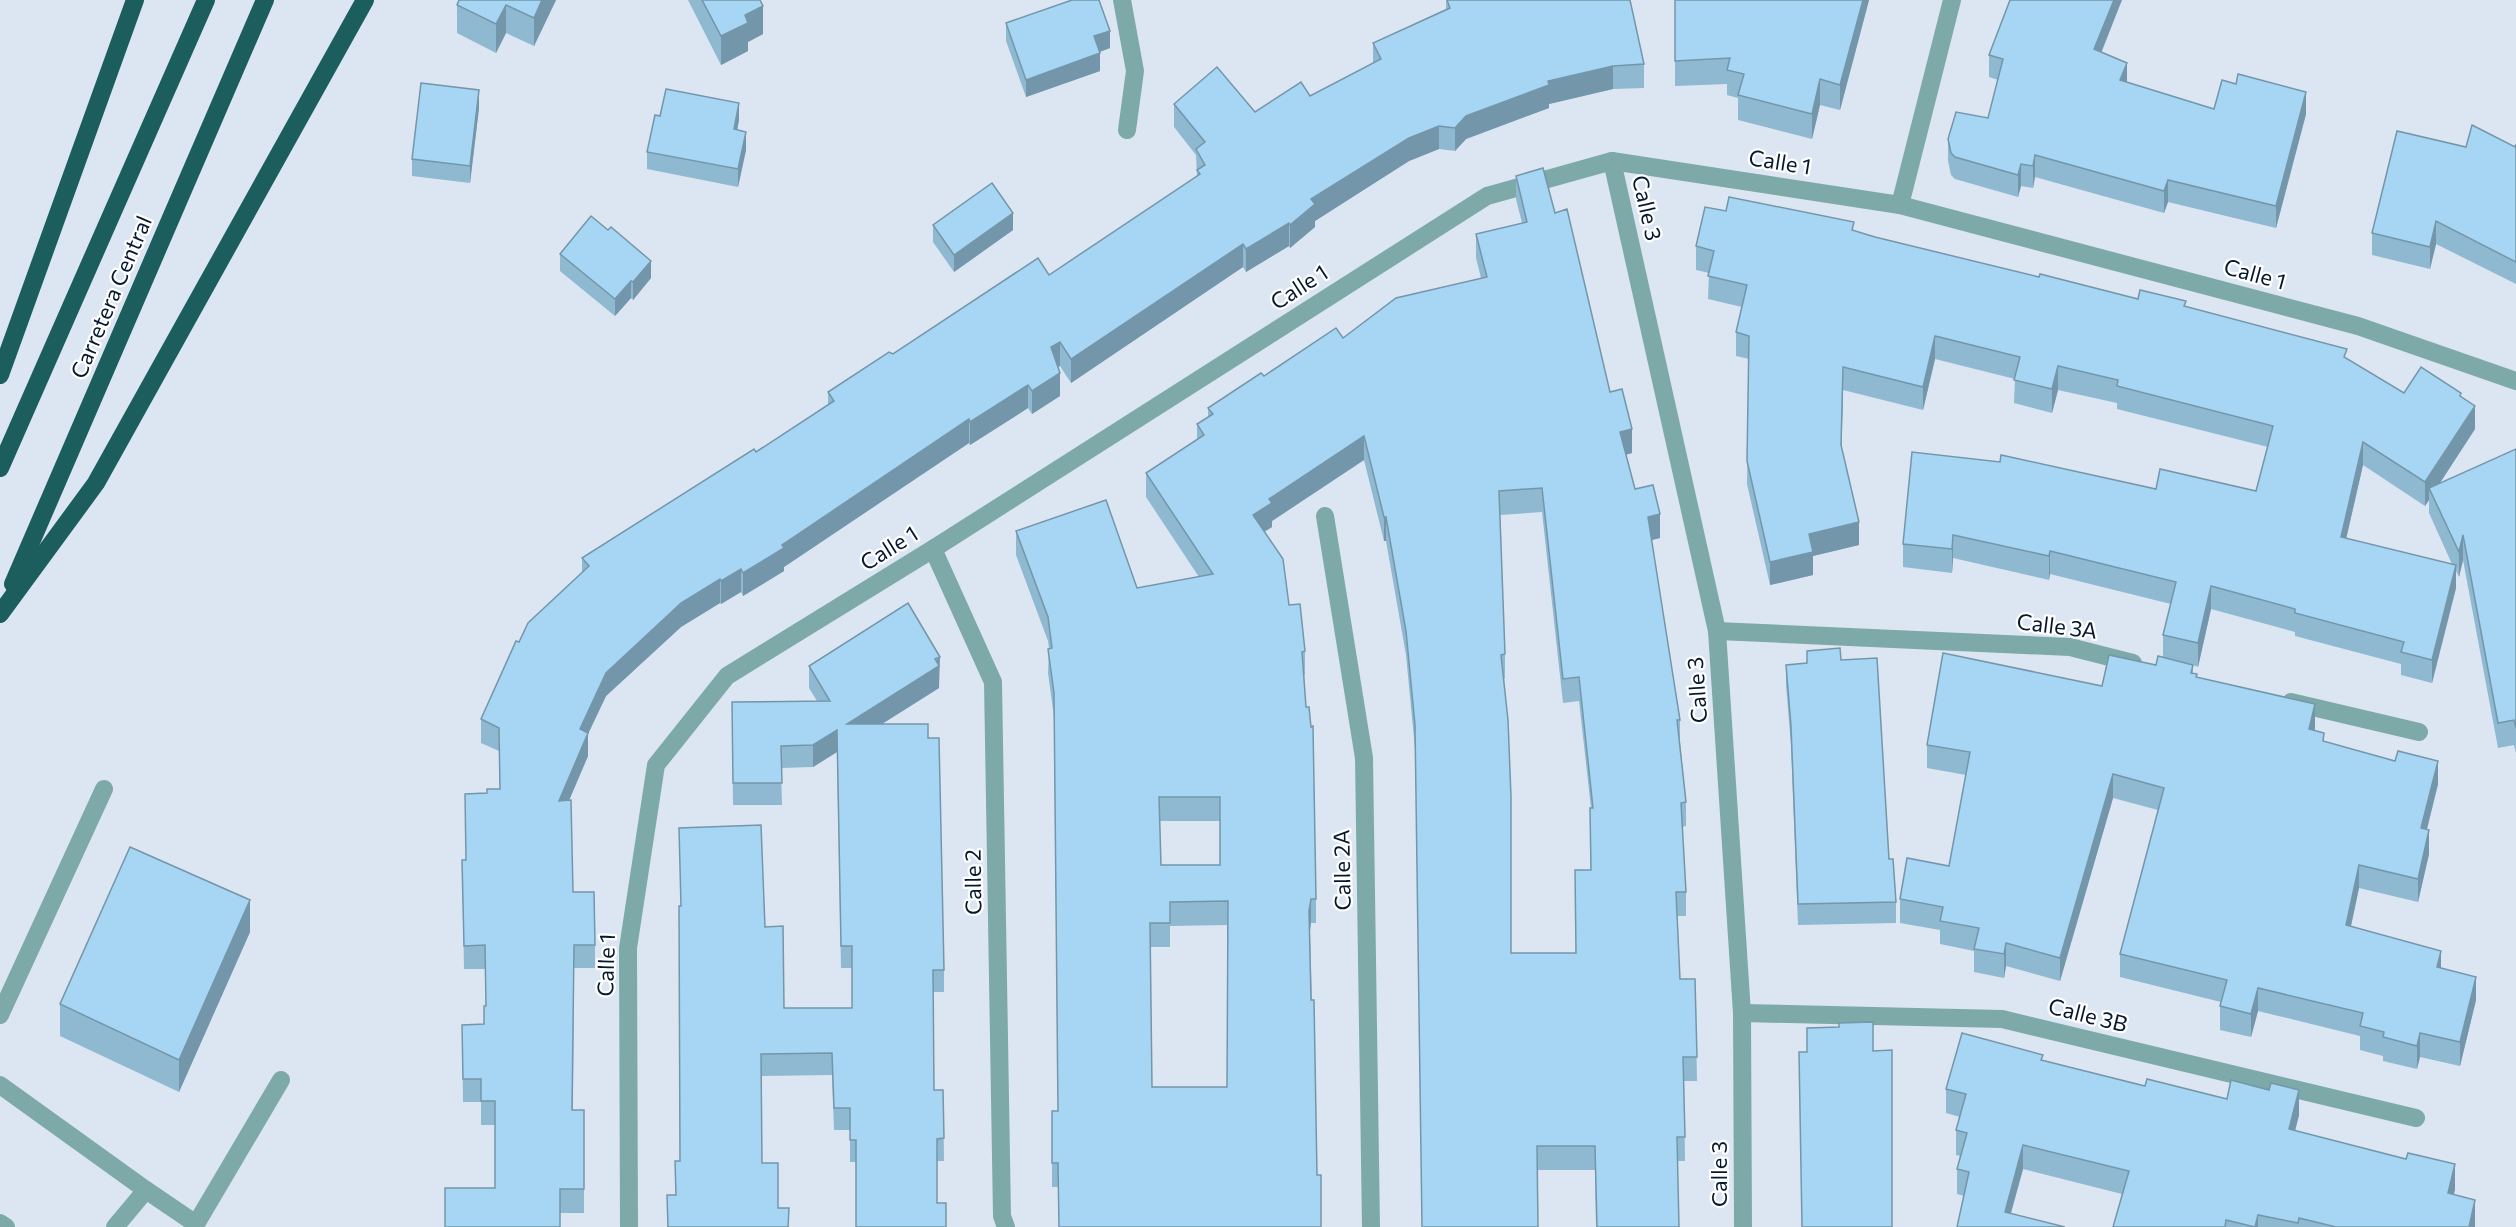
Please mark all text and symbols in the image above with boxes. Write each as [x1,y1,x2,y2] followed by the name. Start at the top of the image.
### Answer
[1747,143,1813,180] street label: Calle 1
[1627,173,1668,243] street label: Calle 3
[64,211,157,382] street label: Carretera Central
[2221,252,2289,295] street label: Calle 1
[1265,258,1332,315] street label: Calle 1
[855,519,923,576] street label: Calle 1
[2015,607,2099,644] street label: Calle 3A
[1681,656,1712,724] street label: Calle 3
[1327,829,1356,911] street label: Calle 2A
[958,849,987,915] street label: Calle 2
[591,933,620,997] street label: Calle 1
[2046,992,2130,1037] street label: Calle 3B
[1705,1141,1732,1207] street label: Calle 3

